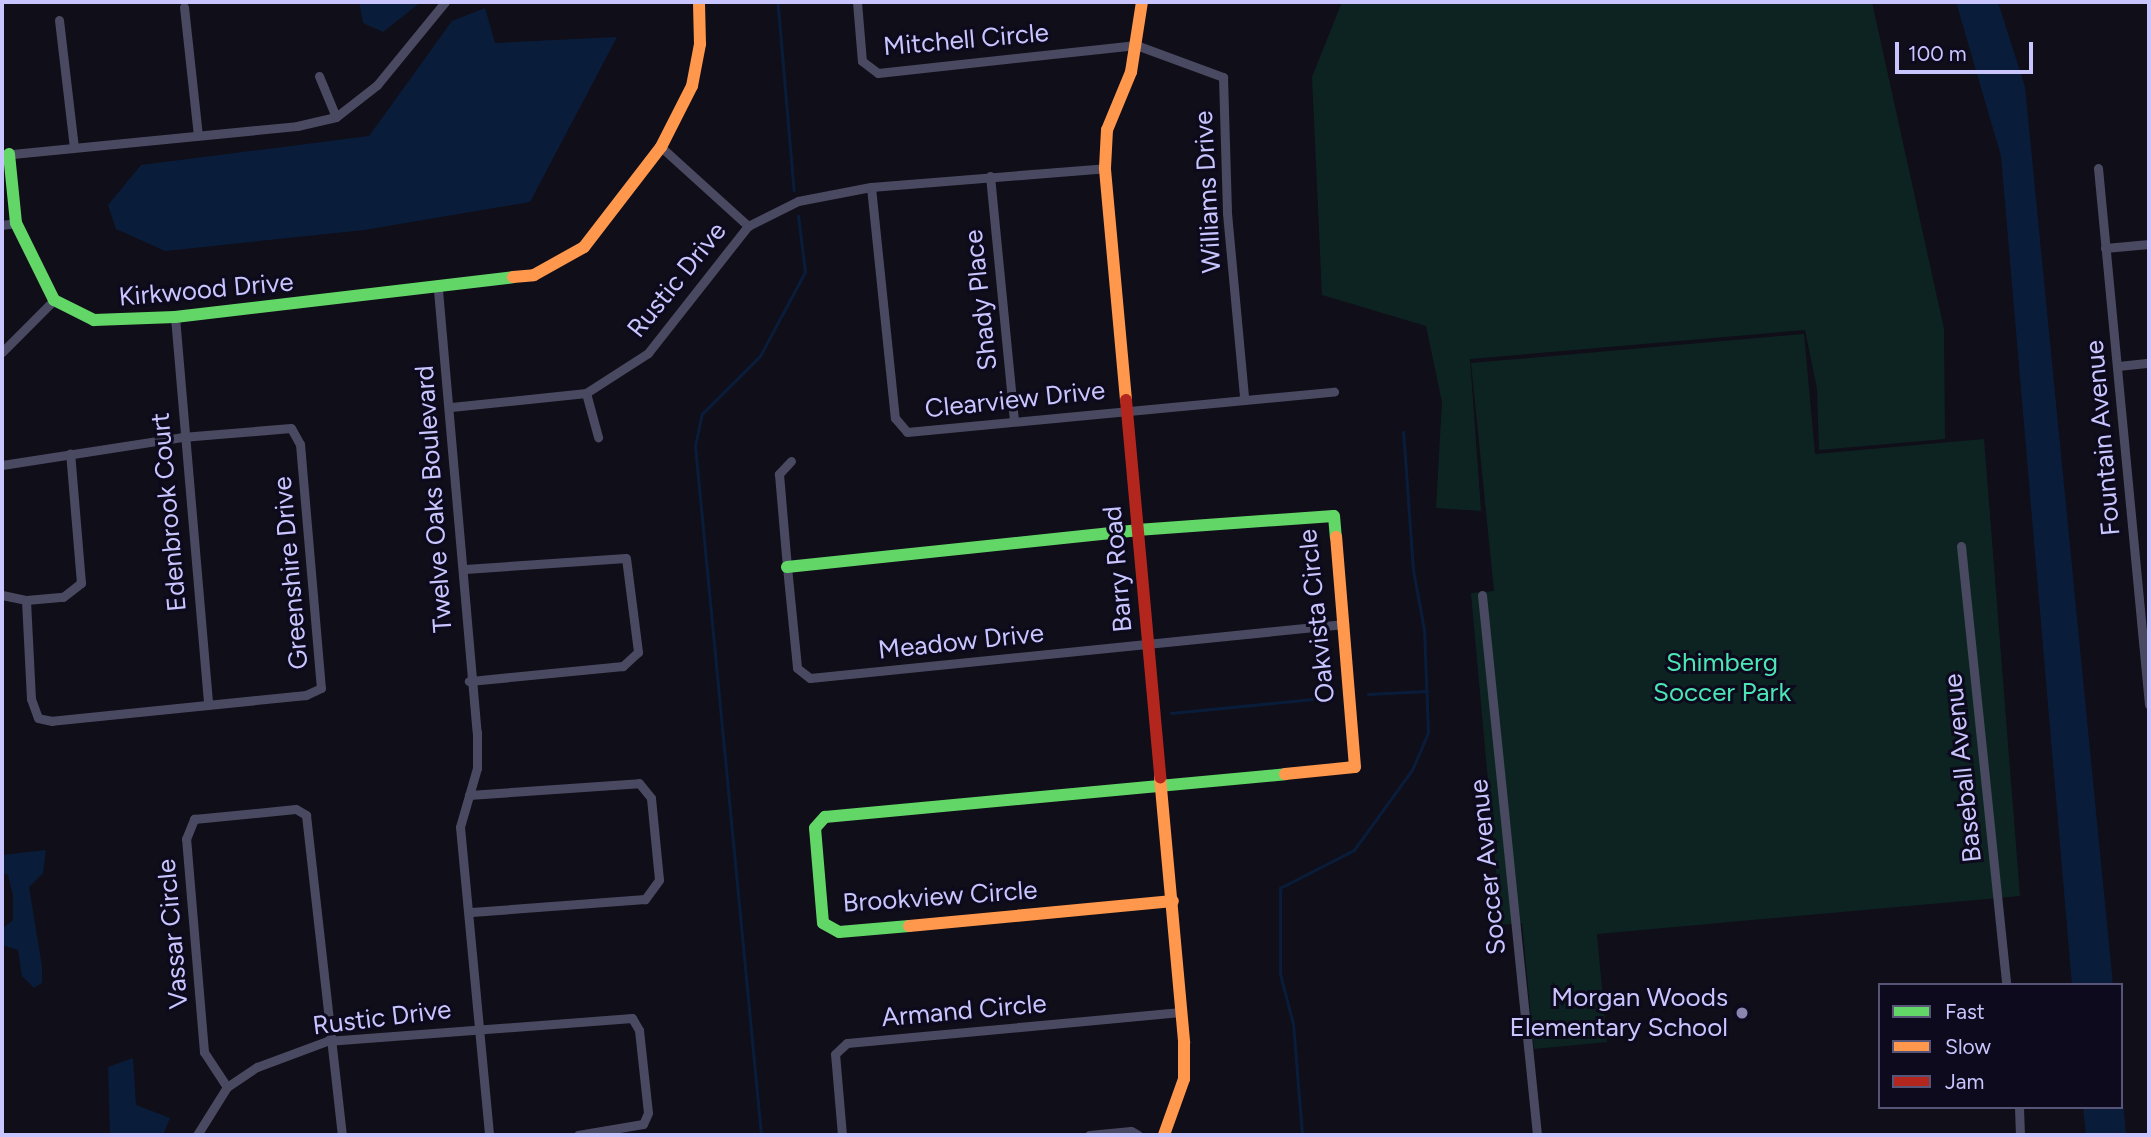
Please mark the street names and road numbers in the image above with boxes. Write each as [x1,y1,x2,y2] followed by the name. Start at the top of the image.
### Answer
[882,17,1050,63] street label: Mitchell Circle
[1188,110,1228,274] street label: Williams Drive
[621,216,733,344] street label: Rustic Drive
[958,228,1004,372] street label: Shady Place
[117,267,295,313] street label: Kirkwood Drive
[2079,339,2127,537] street label: Fountain Avenue
[409,364,459,634] street label: Twelve Oaks Boulevard
[923,375,1107,425] street label: Clearview Drive
[145,411,193,613] street label: Edenbrook Court
[267,475,315,671] street label: Greenshire Drive
[1097,505,1139,633] street label: Barry Road
[1292,527,1342,705] street label: Oakvista Circle
[877,618,1045,666] street label: Meadow Drive
[1938,672,1988,864] street label: Baseball Avenue
[1463,778,1513,956] street label: Soccer Avenue
[151,858,195,1010] street label: Vassar Circle
[842,875,1038,919] street label: Brookview Circle
[880,988,1048,1034] street label: Armand Circle
[311,994,453,1042] street label: Rustic Drive

